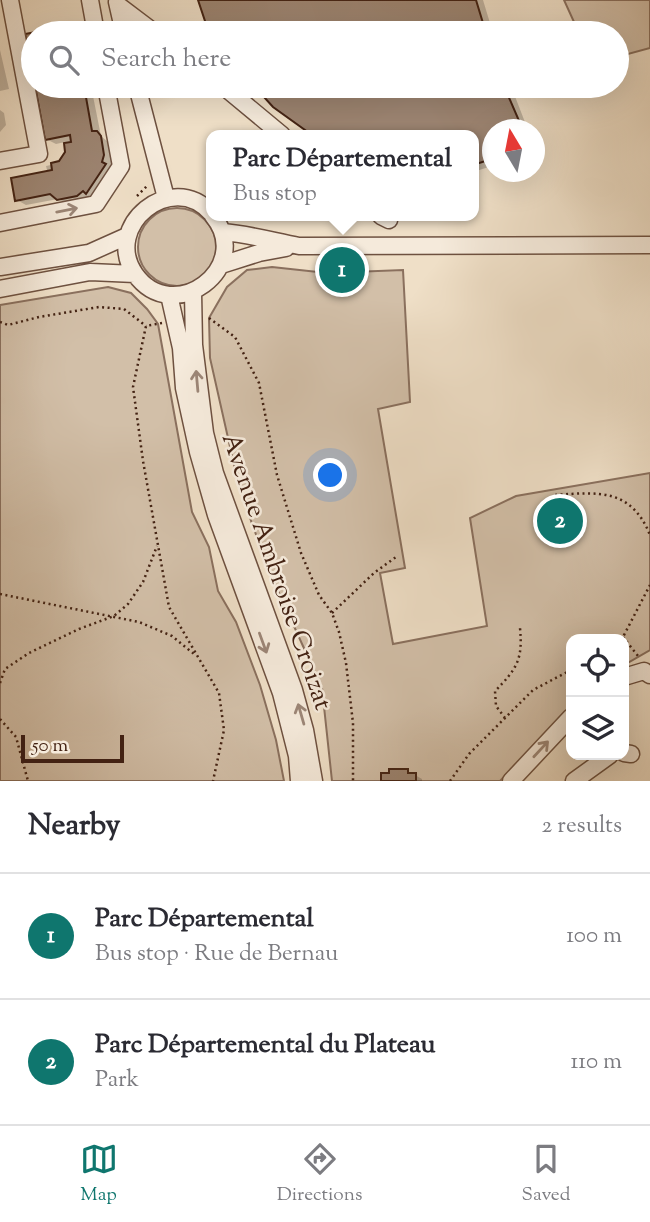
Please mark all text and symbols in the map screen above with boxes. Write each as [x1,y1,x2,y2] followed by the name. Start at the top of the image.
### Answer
[21,21,629,98] search box
[45,41,83,79] icon: search
[101,41,231,78] text: Search here
[482,119,545,182] north arrow
[206,130,479,221] popup
[233,141,452,178] text: Parc Départemental
[233,178,317,211] text: Bus stop
[55,202,78,216] one-way arrow
[319,244,365,296] pin: 1
[191,370,204,393] one-way arrow
[211,428,340,715] street label: Avenue Ambroise Croizat
[313,458,347,492] your location
[537,495,583,547] pin: 2
[257,632,270,654] one-way arrow
[566,634,629,760] map controls
[566,634,629,697] button: locate
[566,697,629,760] button: layers
[294,703,307,726] one-way arrow
[21,732,124,764] scale bar
[32,733,68,760] text: 50 m
[532,741,549,758] one-way arrow
[28,805,120,848] text: Nearby
[542,810,622,843] text: 2 results
[95,901,314,938] text: Parc Départemental
[47,920,55,953] text: 1
[566,920,622,953] text: 100 m
[95,938,338,971] text: Bus stop · Rue de Bernau
[95,1027,436,1064] text: Parc Départemental du Plateau
[46,1046,56,1079] text: 2
[571,1046,622,1079] text: 110 m
[95,1064,139,1097] text: Park
[80,1140,118,1209] tab: Map
[277,1140,362,1209] tab: Directions
[522,1140,570,1209] tab: Saved

